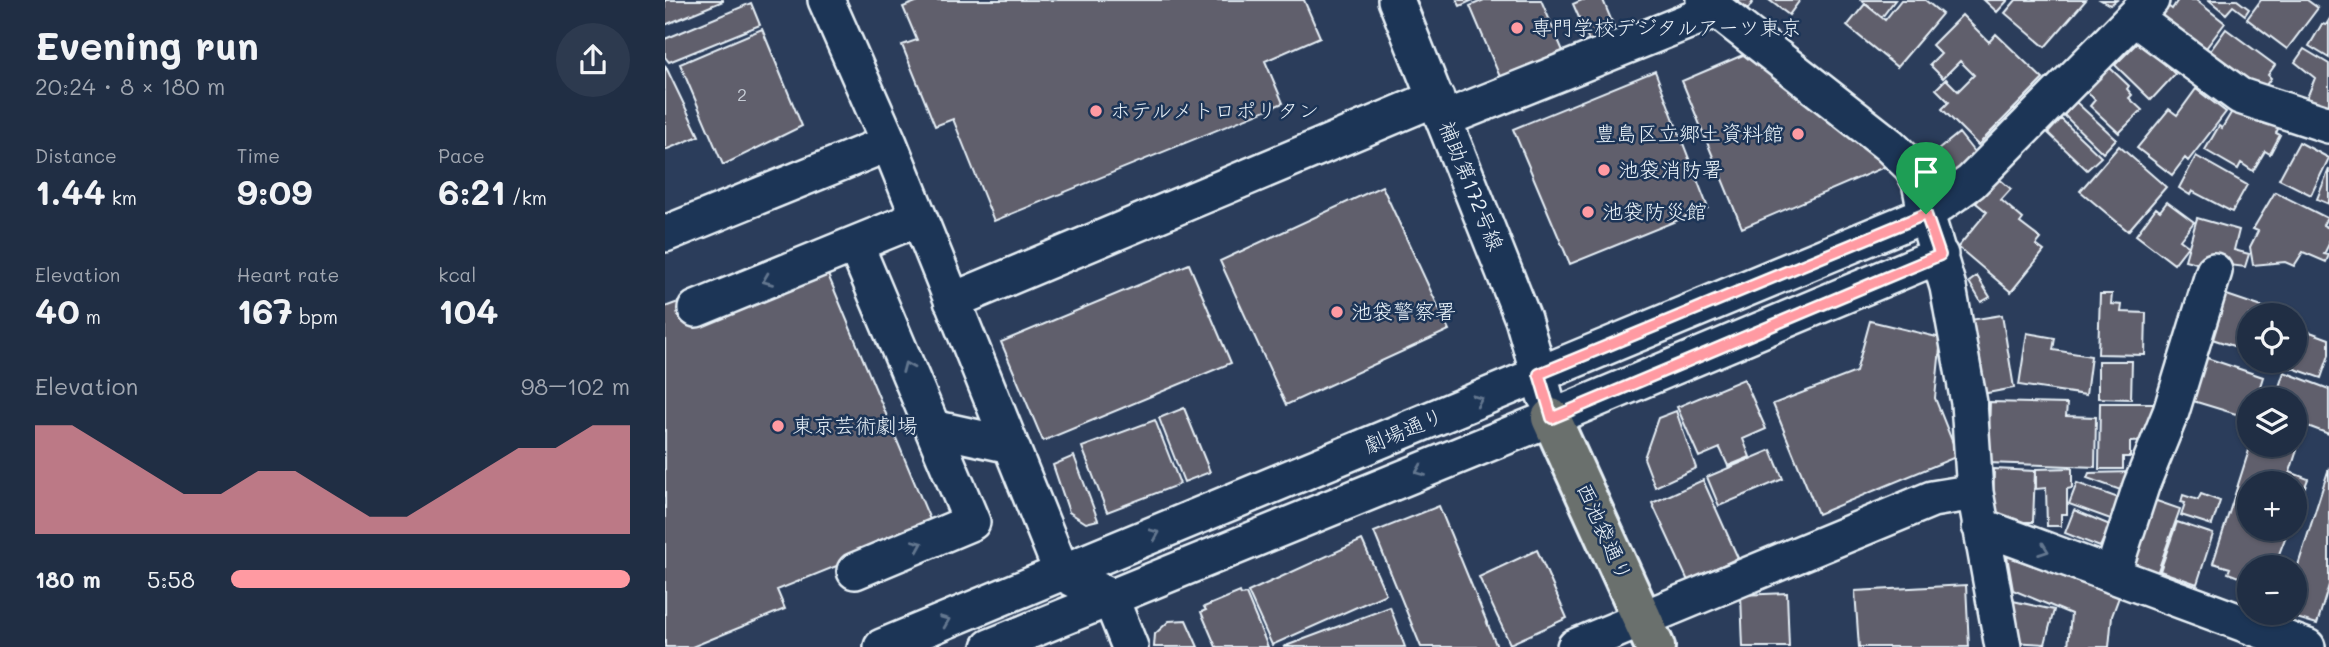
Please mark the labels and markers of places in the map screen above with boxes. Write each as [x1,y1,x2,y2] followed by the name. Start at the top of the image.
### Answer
[1531,13,1801,40] place label: 専門学校デジタルアーツ東京
[1509,20,1525,36] marker: 専門学校デジタルアーツ東京
[1110,96,1319,123] place label: ホテルメトロポリタン
[1088,103,1104,119] marker: ホテルメトロポリタン
[1595,119,1784,146] place label: 豊島区立郷土資料館
[1790,126,1806,142] marker: 豊島区立郷土資料館
[1896,142,1956,214] pin
[1618,155,1723,182] place label: 池袋消防署
[1596,162,1612,178] marker: 池袋消防署
[1602,197,1707,224] place label: 池袋防災館
[1580,204,1596,220] marker: 池袋防災館
[1351,297,1456,324] place label: 池袋警察署
[1329,304,1345,320] marker: 池袋警察署
[792,411,918,438] place label: 東京芸術劇場
[770,418,786,434] marker: 東京芸術劇場

